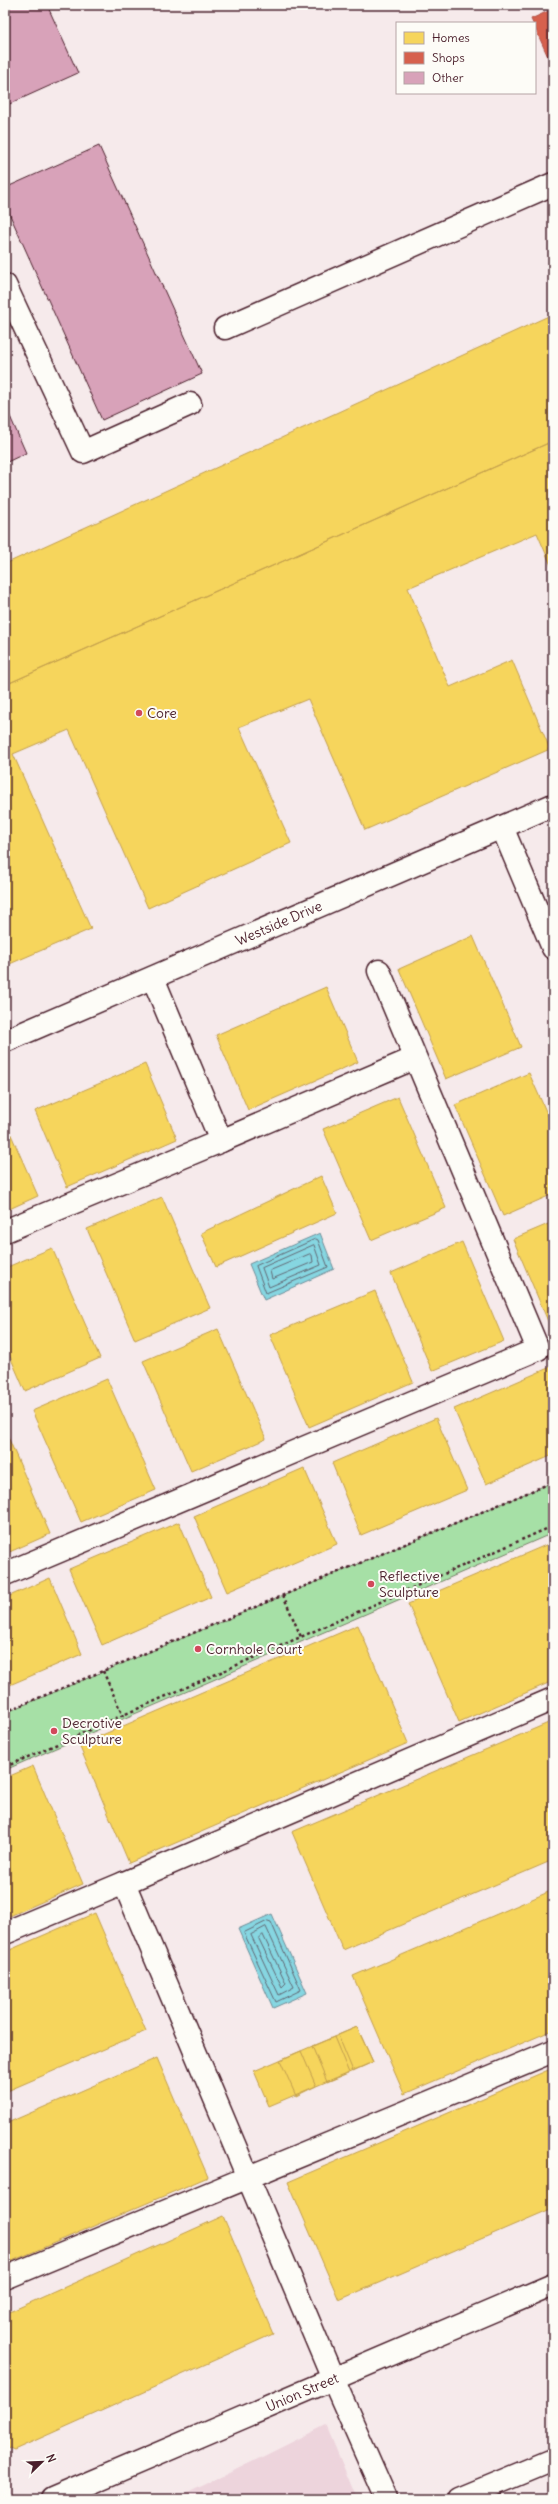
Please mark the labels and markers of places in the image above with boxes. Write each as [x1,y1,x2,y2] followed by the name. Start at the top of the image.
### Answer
[147,704,177,722] place label: Core
[134,708,144,718] marker: Core
[379,1567,440,1601] place label: Reflective Sculpture
[366,1579,376,1589] marker: Reflective Sculpture
[206,1640,303,1658] place label: Cornhole Court
[193,1644,203,1654] marker: Cornhole Court
[62,1714,122,1748] place label: Decrotive Sculpture
[49,1726,59,1736] marker: Decrotive Sculpture

